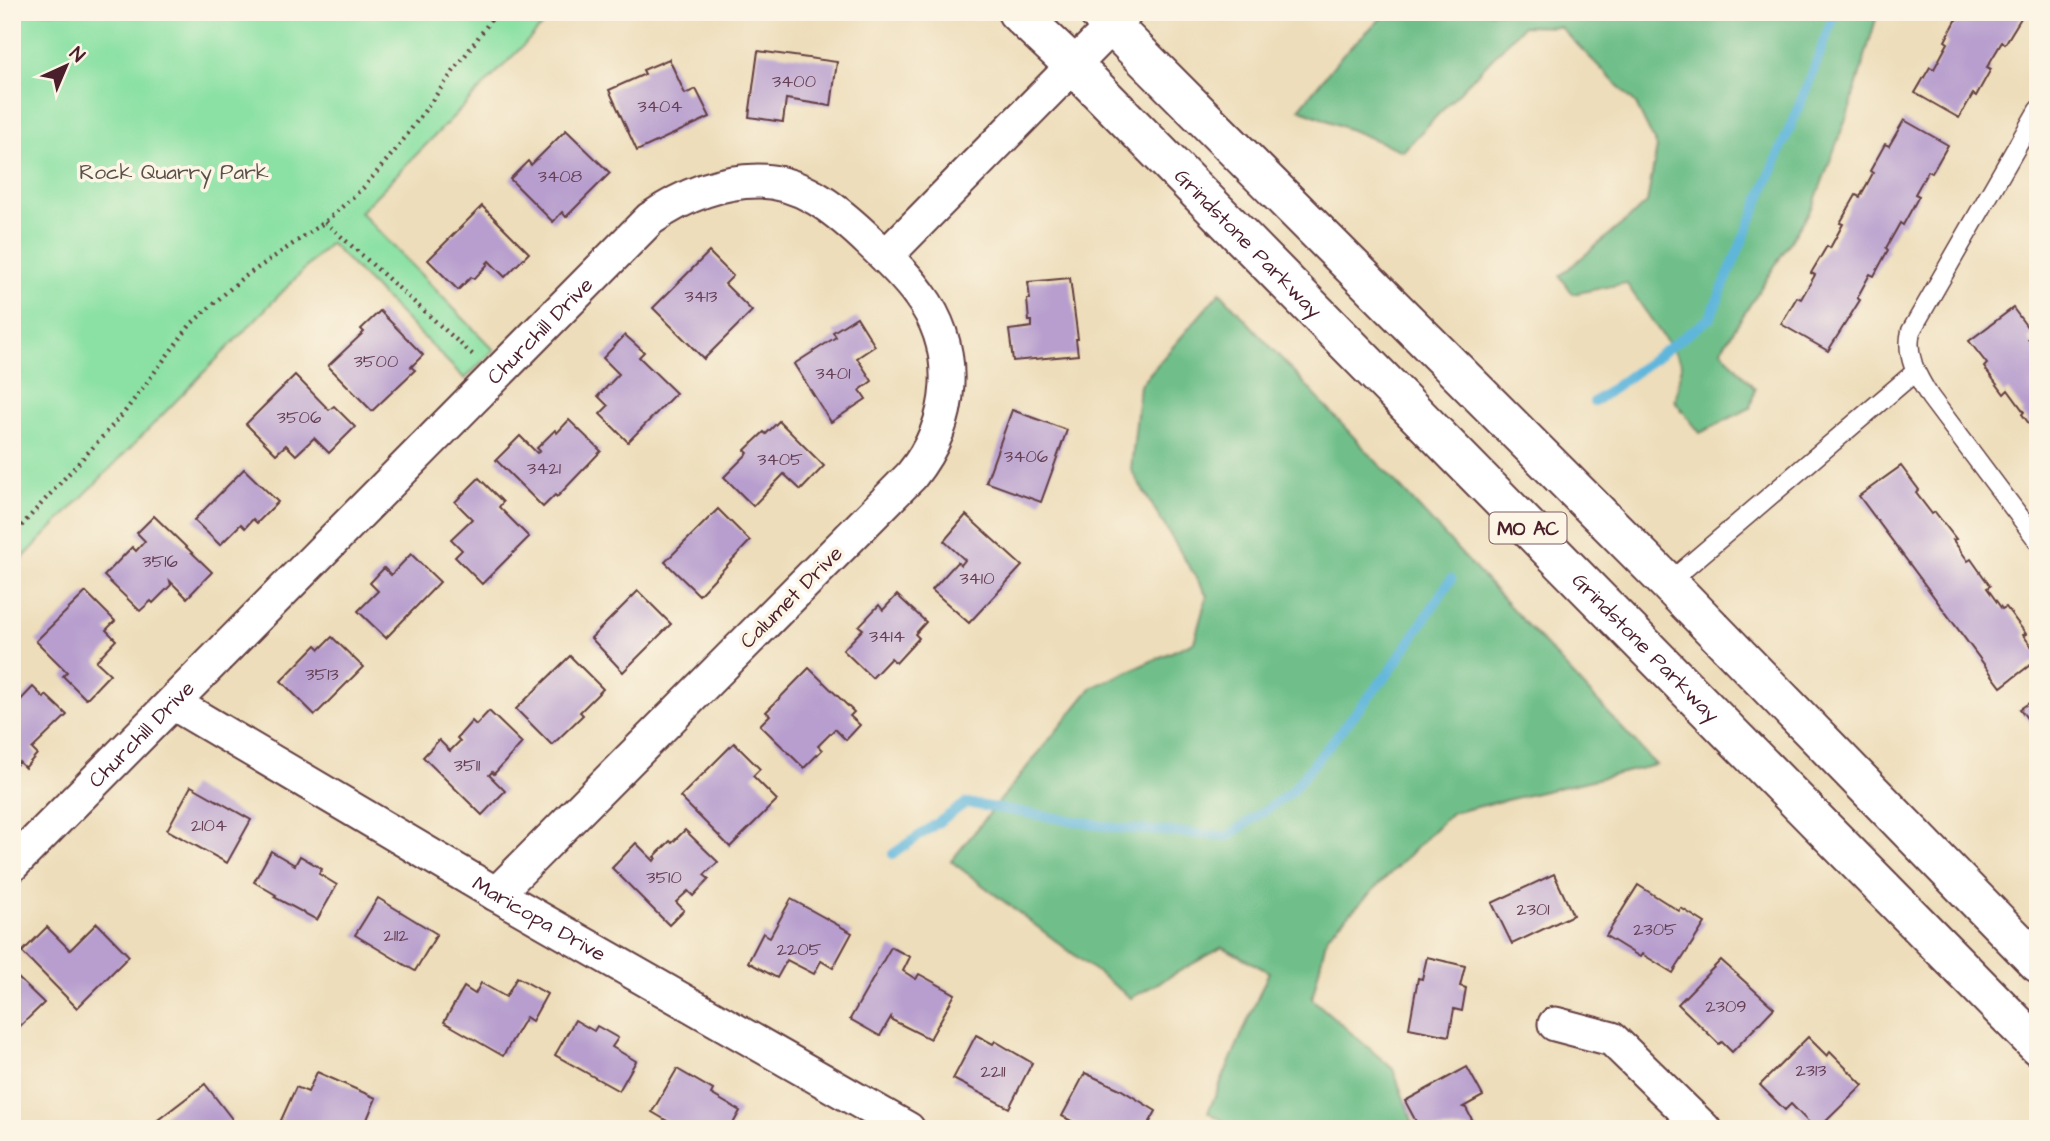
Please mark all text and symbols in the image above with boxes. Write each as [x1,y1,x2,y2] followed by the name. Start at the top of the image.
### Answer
[32,32,102,102] north arrow
[63,41,90,69] text: N
[772,69,816,94] house number: 3400
[637,94,683,119] house number: 3404
[79,158,269,189] park label: Rock Quarry Park
[1168,162,1329,327] street label: Grindstone Parkway
[538,164,583,189] house number: 3408
[481,271,600,391] street label: Churchill Drive
[685,284,717,309] house number: 3413
[354,349,398,374] house number: 3500
[815,361,851,386] house number: 3401
[277,405,321,430] house number: 3506
[1004,444,1048,469] house number: 3406
[757,447,803,472] house number: 3405
[527,456,561,481] house number: 3421
[1490,512,1566,544] road number: MO AC
[733,539,849,655] street label: Calumet Drive
[142,549,178,574] house number: 3516
[959,566,995,591] house number: 3410
[1565,566,1726,731] street label: Grindstone Parkway
[869,624,905,649] house number: 3414
[305,662,339,687] house number: 3513
[82,674,201,794] street label: Churchill Drive
[454,753,480,778] house number: 3511
[191,813,227,838] house number: 2104
[646,865,682,890] house number: 3510
[467,869,611,969] street label: Maricopa Drive
[1516,897,1550,922] house number: 2301
[1633,917,1677,942] house number: 2305
[383,923,409,948] house number: 2112
[777,937,822,962] house number: 2205
[1705,994,1747,1019] house number: 2309
[1796,1058,1826,1083] house number: 2313
[980,1059,1006,1084] house number: 2211

